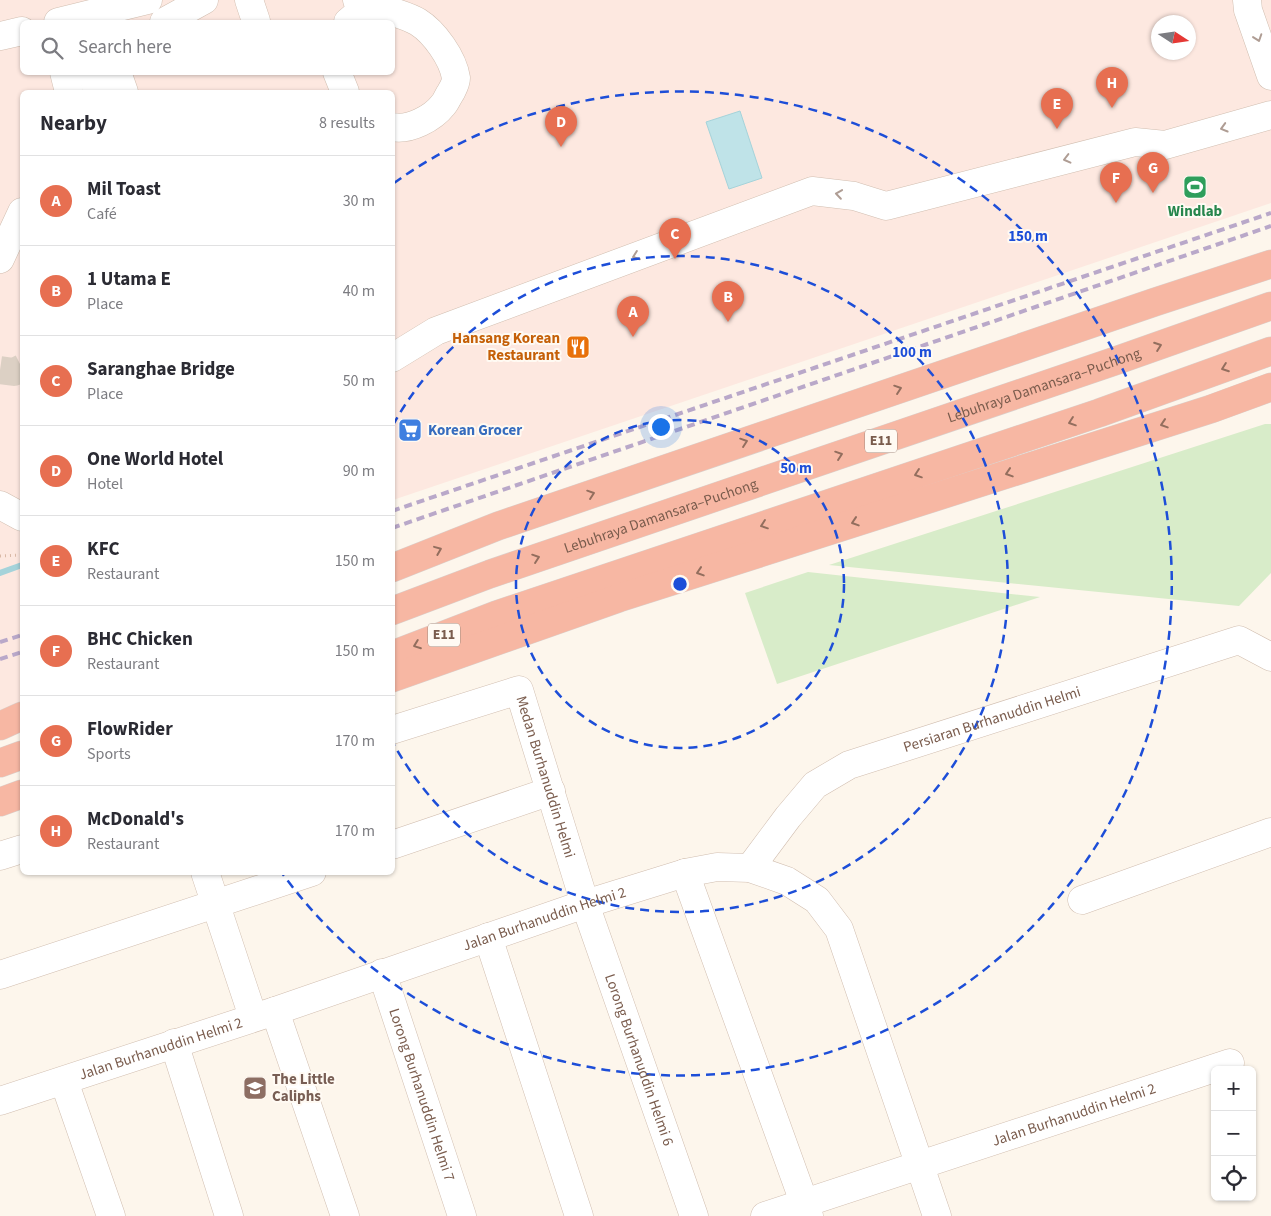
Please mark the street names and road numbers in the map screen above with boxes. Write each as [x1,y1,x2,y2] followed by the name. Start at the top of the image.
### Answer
[944,342,1144,428] street label: Lebuhraya Damansara–Puchong
[865,430,897,452] road number: E11
[561,473,761,559] street label: Lebuhraya Damansara–Puchong
[428,624,460,646] road number: E11
[901,681,1083,757] street label: Persiaran Burhanuddin Helmi
[511,693,581,860] street label: Medan Burhanuddin Helmi
[460,881,628,956] street label: Jalan Burhanuddin Helmi 2
[600,971,679,1149] street label: Lorong Burhanuddin Helmi 6
[384,1005,460,1184] street label: Lorong Burhanuddin Helmi 7
[76,1012,245,1085] street label: Jalan Burhanuddin Helmi 2
[989,1078,1158,1151] street label: Jalan Burhanuddin Helmi 2

